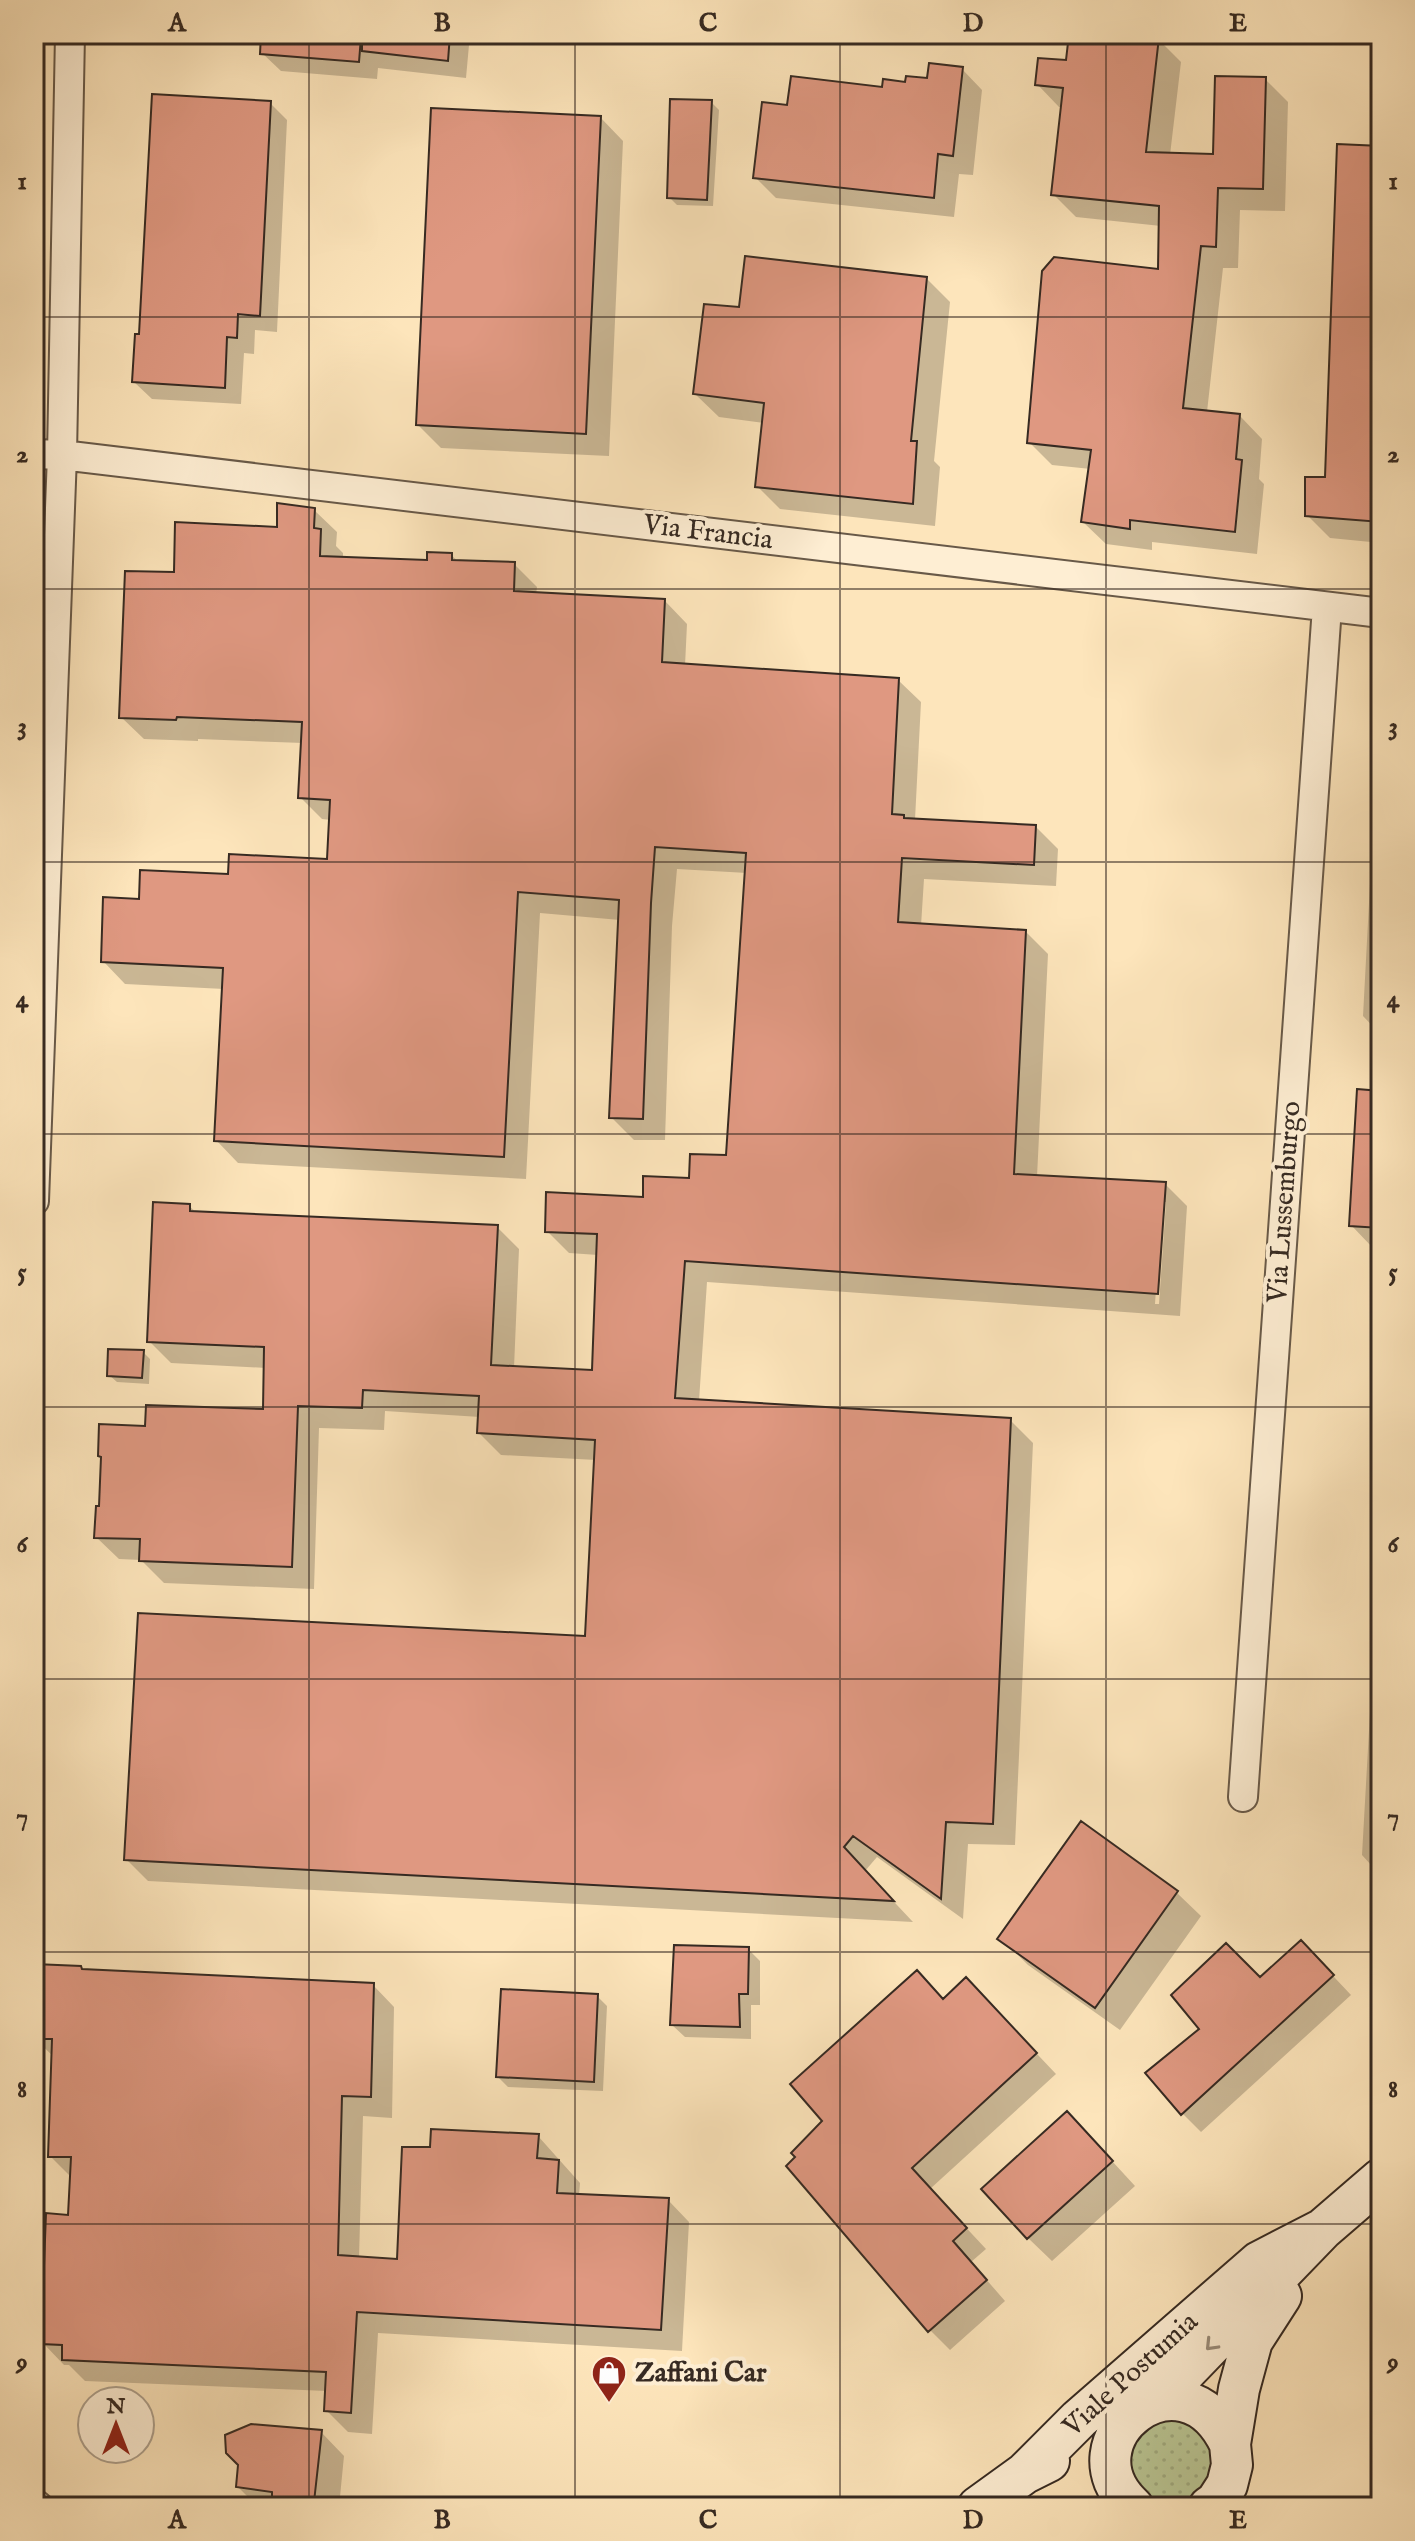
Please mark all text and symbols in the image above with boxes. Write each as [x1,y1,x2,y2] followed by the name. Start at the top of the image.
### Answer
[167,7,187,40] text: A
[433,7,451,40] text: B
[699,7,718,40] text: C
[963,7,984,40] text: D
[1229,7,1247,40] text: E
[17,165,27,198] text: 1
[1388,165,1398,198] text: 1
[16,438,28,471] text: 2
[1387,438,1399,471] text: 2
[640,508,776,558] street label: Via Francia
[17,710,27,743] text: 3
[1388,710,1398,743] text: 3
[16,983,30,1016] text: 4
[1387,983,1401,1016] text: 4
[1260,1100,1310,1305] street label: Via Lussemburgo
[17,1256,27,1289] text: 5
[1388,1256,1398,1289] text: 5
[17,1528,29,1561] text: 6
[1388,1528,1400,1561] text: 6
[16,1801,28,1834] text: 7
[1387,1801,1399,1834] text: 7
[17,2073,27,2106] text: 8
[1388,2073,1398,2106] text: 8
[1055,2304,1207,2446] street label: Viale Postumia
[1206,2336,1220,2350] one-way arrow
[15,2346,28,2379] text: 9
[1386,2346,1399,2379] text: 9
[590,2354,628,2404] shop icon: Zaffani Car
[635,2356,767,2391] place label: Zaffani Car
[76,2385,156,2465] north arrow
[105,2393,126,2421] text: N
[167,2504,187,2537] text: A
[433,2504,451,2537] text: B
[699,2504,718,2537] text: C
[963,2504,984,2537] text: D
[1229,2504,1247,2537] text: E

